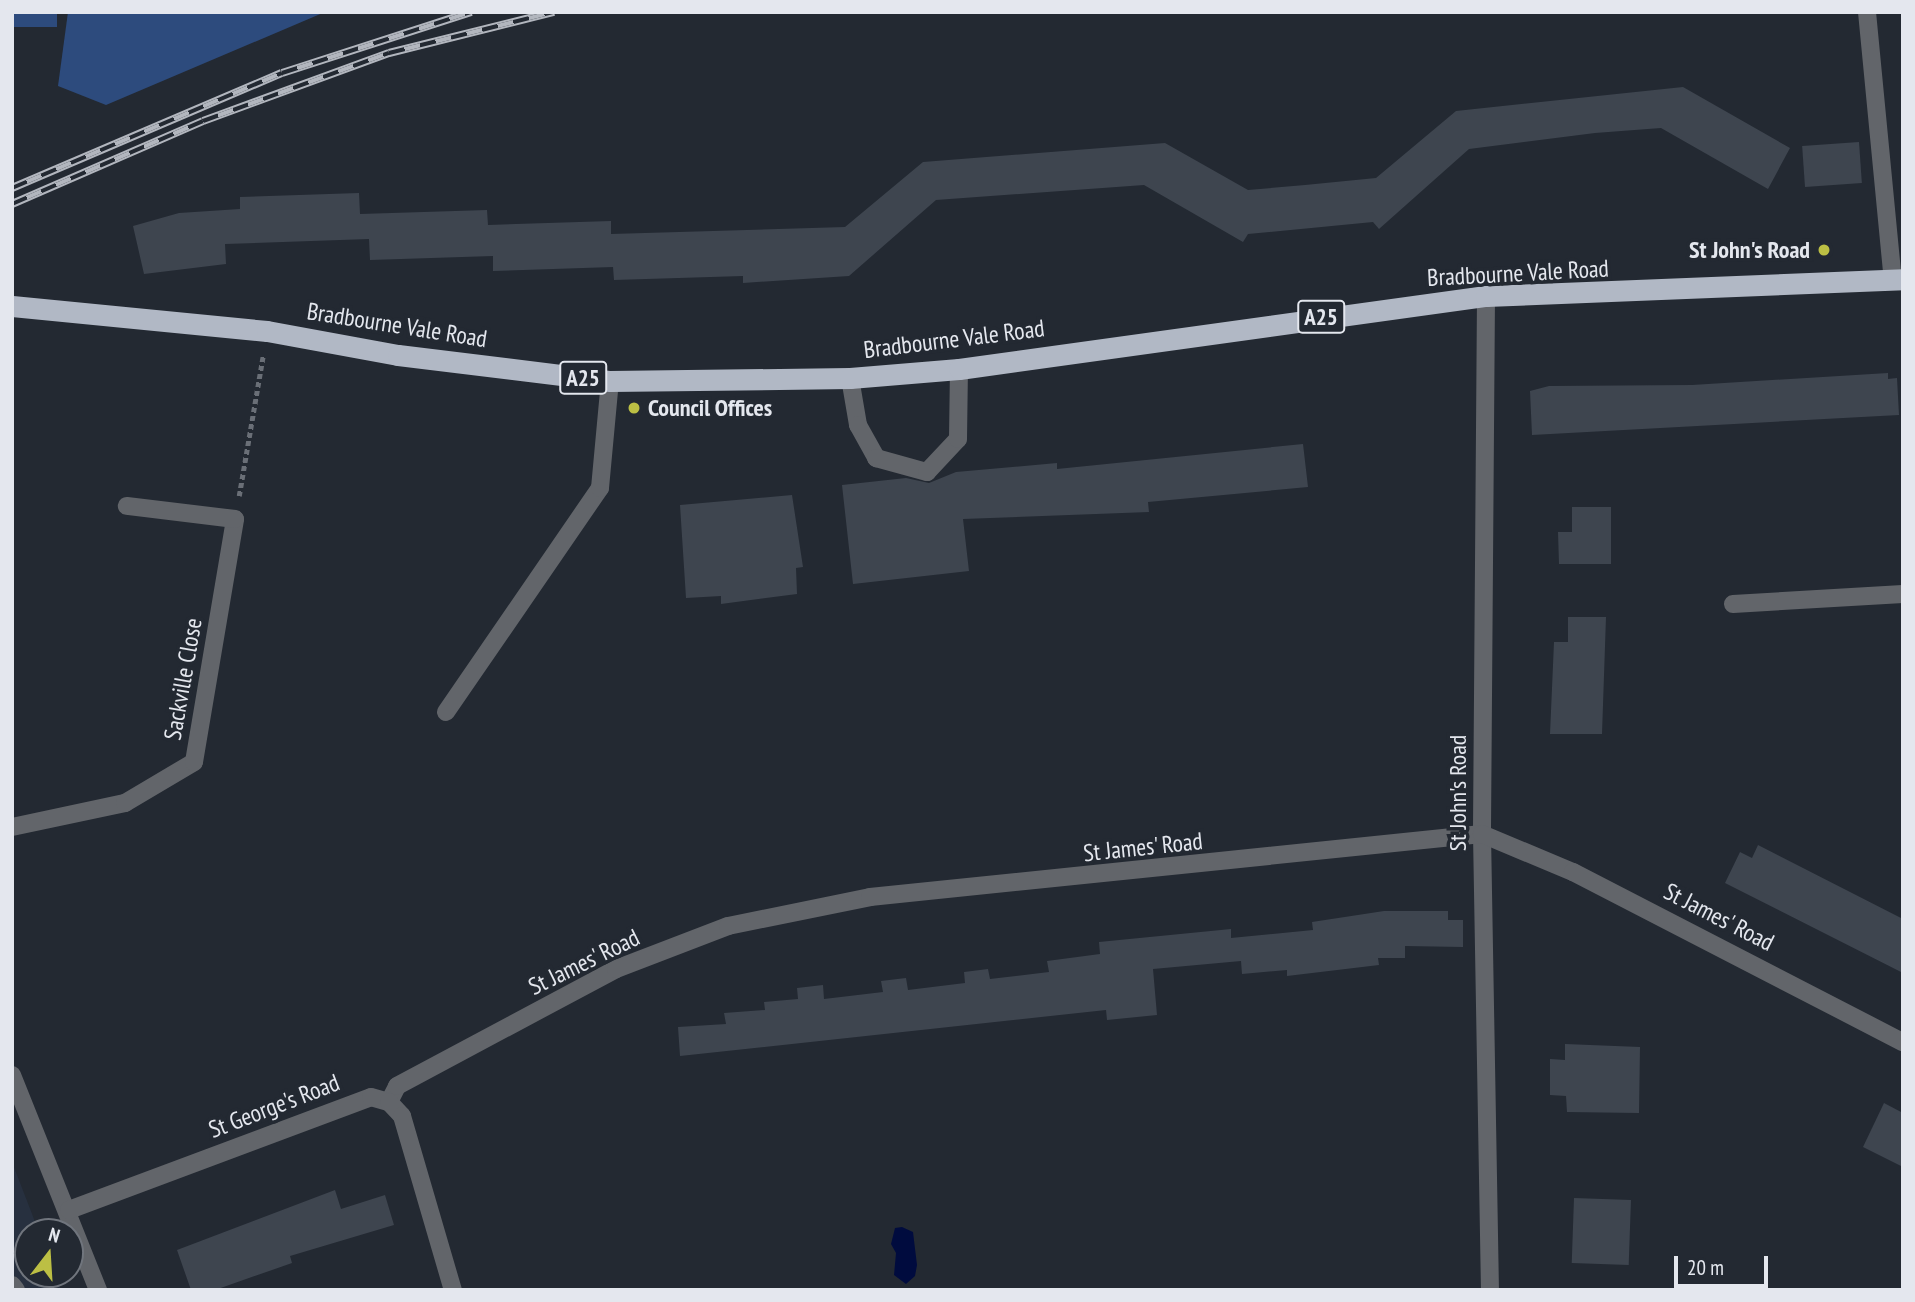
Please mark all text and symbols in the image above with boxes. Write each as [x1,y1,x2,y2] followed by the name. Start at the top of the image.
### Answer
[1689,236,1810,264] place label: St John's Road
[1816,242,1832,258] marker: St John's Road
[1426,254,1610,292] street label: Bradbourne Vale Road
[305,297,489,353] street label: Bradbourne Vale Road
[1296,298,1346,336] road number: A25
[862,314,1046,364] street label: Bradbourne Vale Road
[558,358,608,398] road number: A25
[648,394,772,422] place label: Council Offices
[626,400,642,416] marker: Council Offices
[158,616,208,742] street label: Sackville Close
[1444,735,1472,851] street label: St John's Road
[1081,826,1205,868] street label: St James' Road
[1658,877,1780,957] street label: St James' Road
[523,922,645,1002] street label: St James' Road
[205,1068,343,1144] street label: St George's Road
[14,1218,84,1288] north arrow
[46,1222,63,1248] text: N
[1677,1242,1772,1286] scale bar
[1687,1254,1724,1281] text: 20 m

